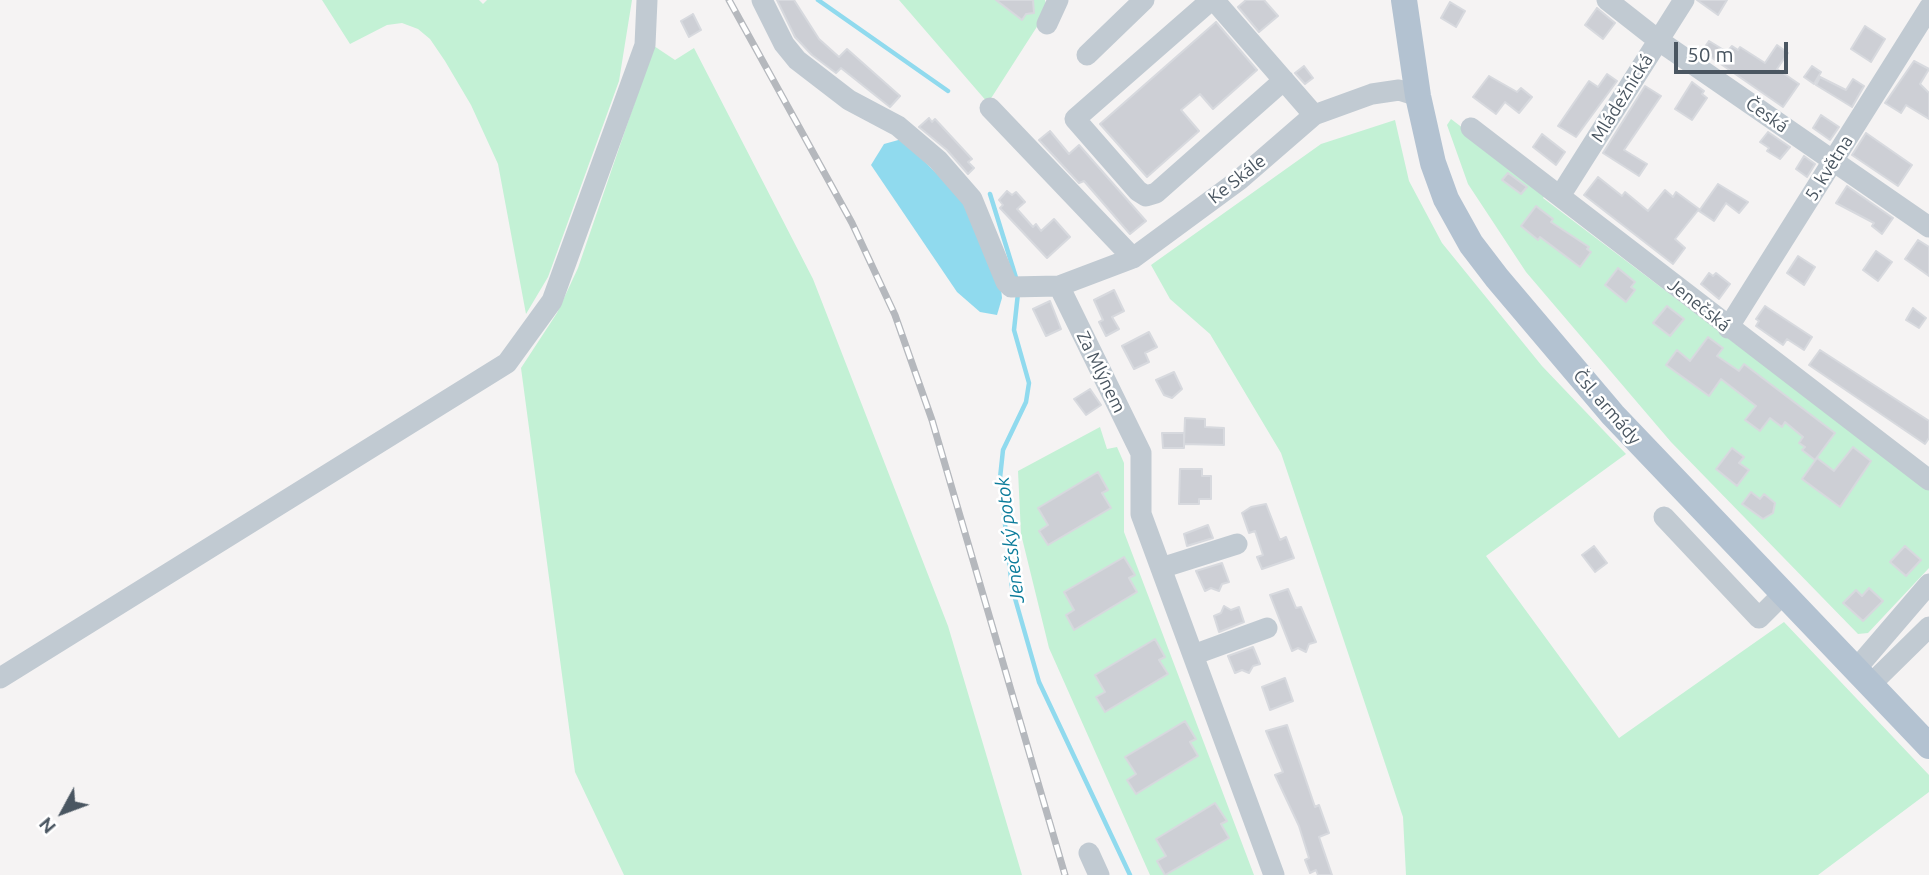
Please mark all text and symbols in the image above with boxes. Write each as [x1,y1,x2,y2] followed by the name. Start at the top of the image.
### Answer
[1677,28,1791,72] scale bar
[1687,42,1734,66] text: 50 m
[1586,50,1658,146] street label: Mládežnická
[1742,93,1792,137] street label: Česká
[1800,131,1858,205] street label: 5. května
[1204,150,1270,208] street label: Ke Skále
[1663,274,1735,336] street label: Jenečská
[1072,328,1130,416] street label: Za Mlýnem
[1569,365,1645,449] street label: Čsl. armády
[991,476,1029,604] water label: Jenečský potok
[28,777,98,847] north arrow
[34,813,60,838] text: N

